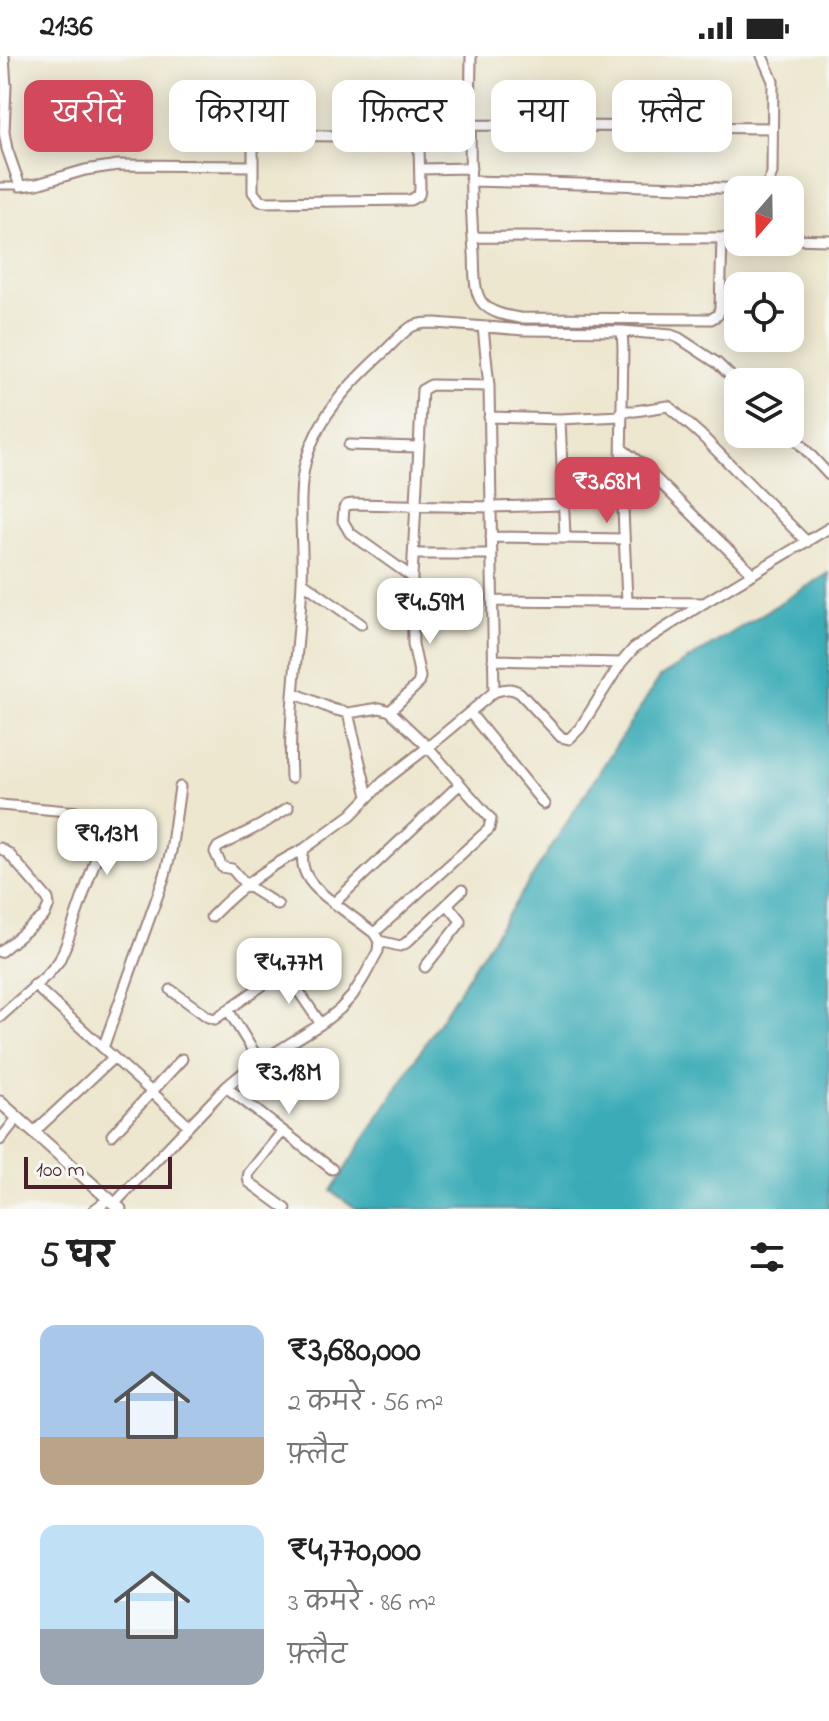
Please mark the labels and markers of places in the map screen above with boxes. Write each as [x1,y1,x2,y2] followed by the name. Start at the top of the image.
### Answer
[542,457,672,525] pin: ₹3.68M
[365,578,495,646] pin: ₹4.59M
[42,809,172,877] pin: ₹9.13M
[224,938,354,1006] pin: ₹4.77M
[224,1048,354,1116] pin: ₹3.18M

